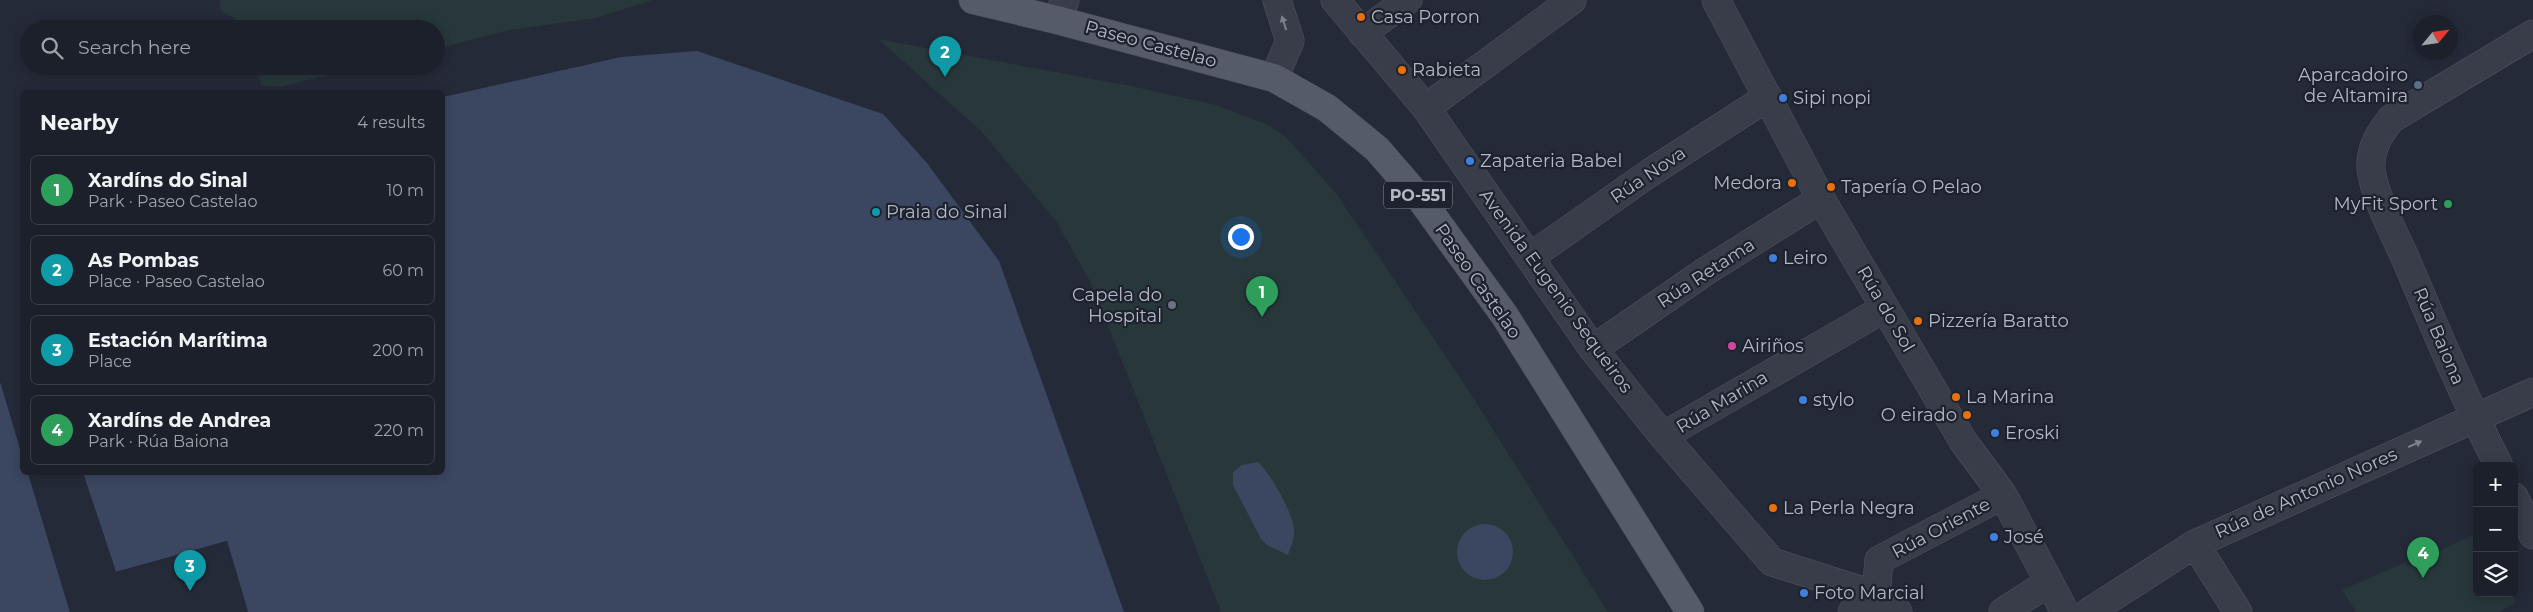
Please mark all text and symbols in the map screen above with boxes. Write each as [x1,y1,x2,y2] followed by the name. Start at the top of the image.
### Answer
[1371,6,1480,28] place label: Casa Porron
[1355,11,1367,23] marker: Casa Porron
[1280,15,1288,30] one-way arrow
[2413,15,2458,60] north arrow
[1083,16,1219,72] street label: Paseo Castelao
[20,20,445,75] search box
[38,34,66,62] icon: search
[78,36,191,59] text: Search here
[929,36,961,77] pin: 2
[1412,59,1481,81] place label: Rabieta
[1396,64,1408,76] marker: Rabieta
[2298,64,2408,107] place label: Aparcadoiro de Altamira
[2412,79,2424,91] marker: Aparcadoiro de Altamira
[1793,87,1871,109] place label: Sipi nopi
[1777,92,1789,104] marker: Sipi nopi
[40,110,119,135] text: Nearby
[357,113,425,132] text: 4 results
[1606,142,1690,208] street label: Rúa Nova
[1480,150,1622,172] place label: Zapateria Babel
[1464,155,1476,167] marker: Zapateria Babel
[88,169,248,192] text: Xardíns do Sinal
[1713,172,1782,194] place label: Medora
[1841,176,1982,198] place label: Tapería O Pelao
[1786,177,1798,189] marker: Medora
[54,181,60,200] text: 1
[386,181,424,200] text: 10 m
[1825,181,1837,193] marker: Tapería O Pelao
[1384,182,1452,208] road number: PO-551
[1475,185,1637,397] street label: Avenida Eugenio Sequeiros
[88,192,257,211] text: Park · Paseo Castelao
[2334,193,2438,215] place label: MyFit Sport
[2442,198,2454,210] marker: MyFit Sport
[886,201,1008,223] place label: Praia do Sinal
[870,206,882,218] marker: Praia do Sinal
[1430,219,1526,343] street label: Paseo Castelao
[1228,224,1254,250] your location
[1653,233,1759,313] street label: Rúa Retama
[1783,247,1827,269] place label: Leiro
[88,249,199,272] text: As Pombas
[1767,252,1779,264] marker: Leiro
[52,261,62,280] text: 2
[382,261,424,280] text: 60 m
[1853,262,1919,356] street label: Rúa do Sol
[88,272,265,291] text: Place · Paseo Castelao
[1246,276,1278,317] pin: 1
[1072,284,1162,327] place label: Capela do Hospital
[2409,284,2469,388] street label: Rúa Baiona
[1166,299,1178,311] marker: Capela do Hospital
[1928,310,2069,332] place label: Pizzería Baratto
[1912,315,1924,327] marker: Pizzería Baratto
[88,329,268,352] text: Estación Marítima
[1742,335,1804,357] place label: Airiños
[1726,340,1738,352] marker: Airiños
[52,341,62,360] text: 3
[373,341,424,360] text: 200 m
[88,352,132,371] text: Place
[1672,366,1772,438] street label: Rúa Marina
[1966,386,2054,408] place label: La Marina
[1813,389,1854,411] place label: stylo
[1950,391,1962,403] marker: La Marina
[1797,394,1809,406] marker: stylo
[1881,404,1957,426] place label: O eirado
[88,409,271,432] text: Xardíns de Andrea
[1961,409,1973,421] marker: O eirado
[51,421,63,440] text: 4
[374,421,424,440] text: 220 m
[2005,422,2060,444] place label: Eroski
[1989,427,2001,439] marker: Eroski
[88,432,229,451] text: Park · Rúa Baiona
[2408,440,2422,448] one-way arrow
[2211,443,2401,543] street label: Rúa de Antonio Nores
[2473,462,2518,597] map controls
[2473,462,2518,507] button: +
[1888,493,1994,563] street label: Rúa Oriente
[1783,497,1915,519] place label: La Perla Negra
[1767,502,1779,514] marker: La Perla Negra
[2473,507,2518,552] button: −
[2003,526,2044,548] place label: José
[1988,531,2000,543] marker: José
[2407,537,2439,578] pin: 4
[174,550,206,591] pin: 3
[2473,552,2518,597] button: layers
[1814,582,1924,604] place label: Foto Marcial
[1798,587,1810,599] marker: Foto Marcial

